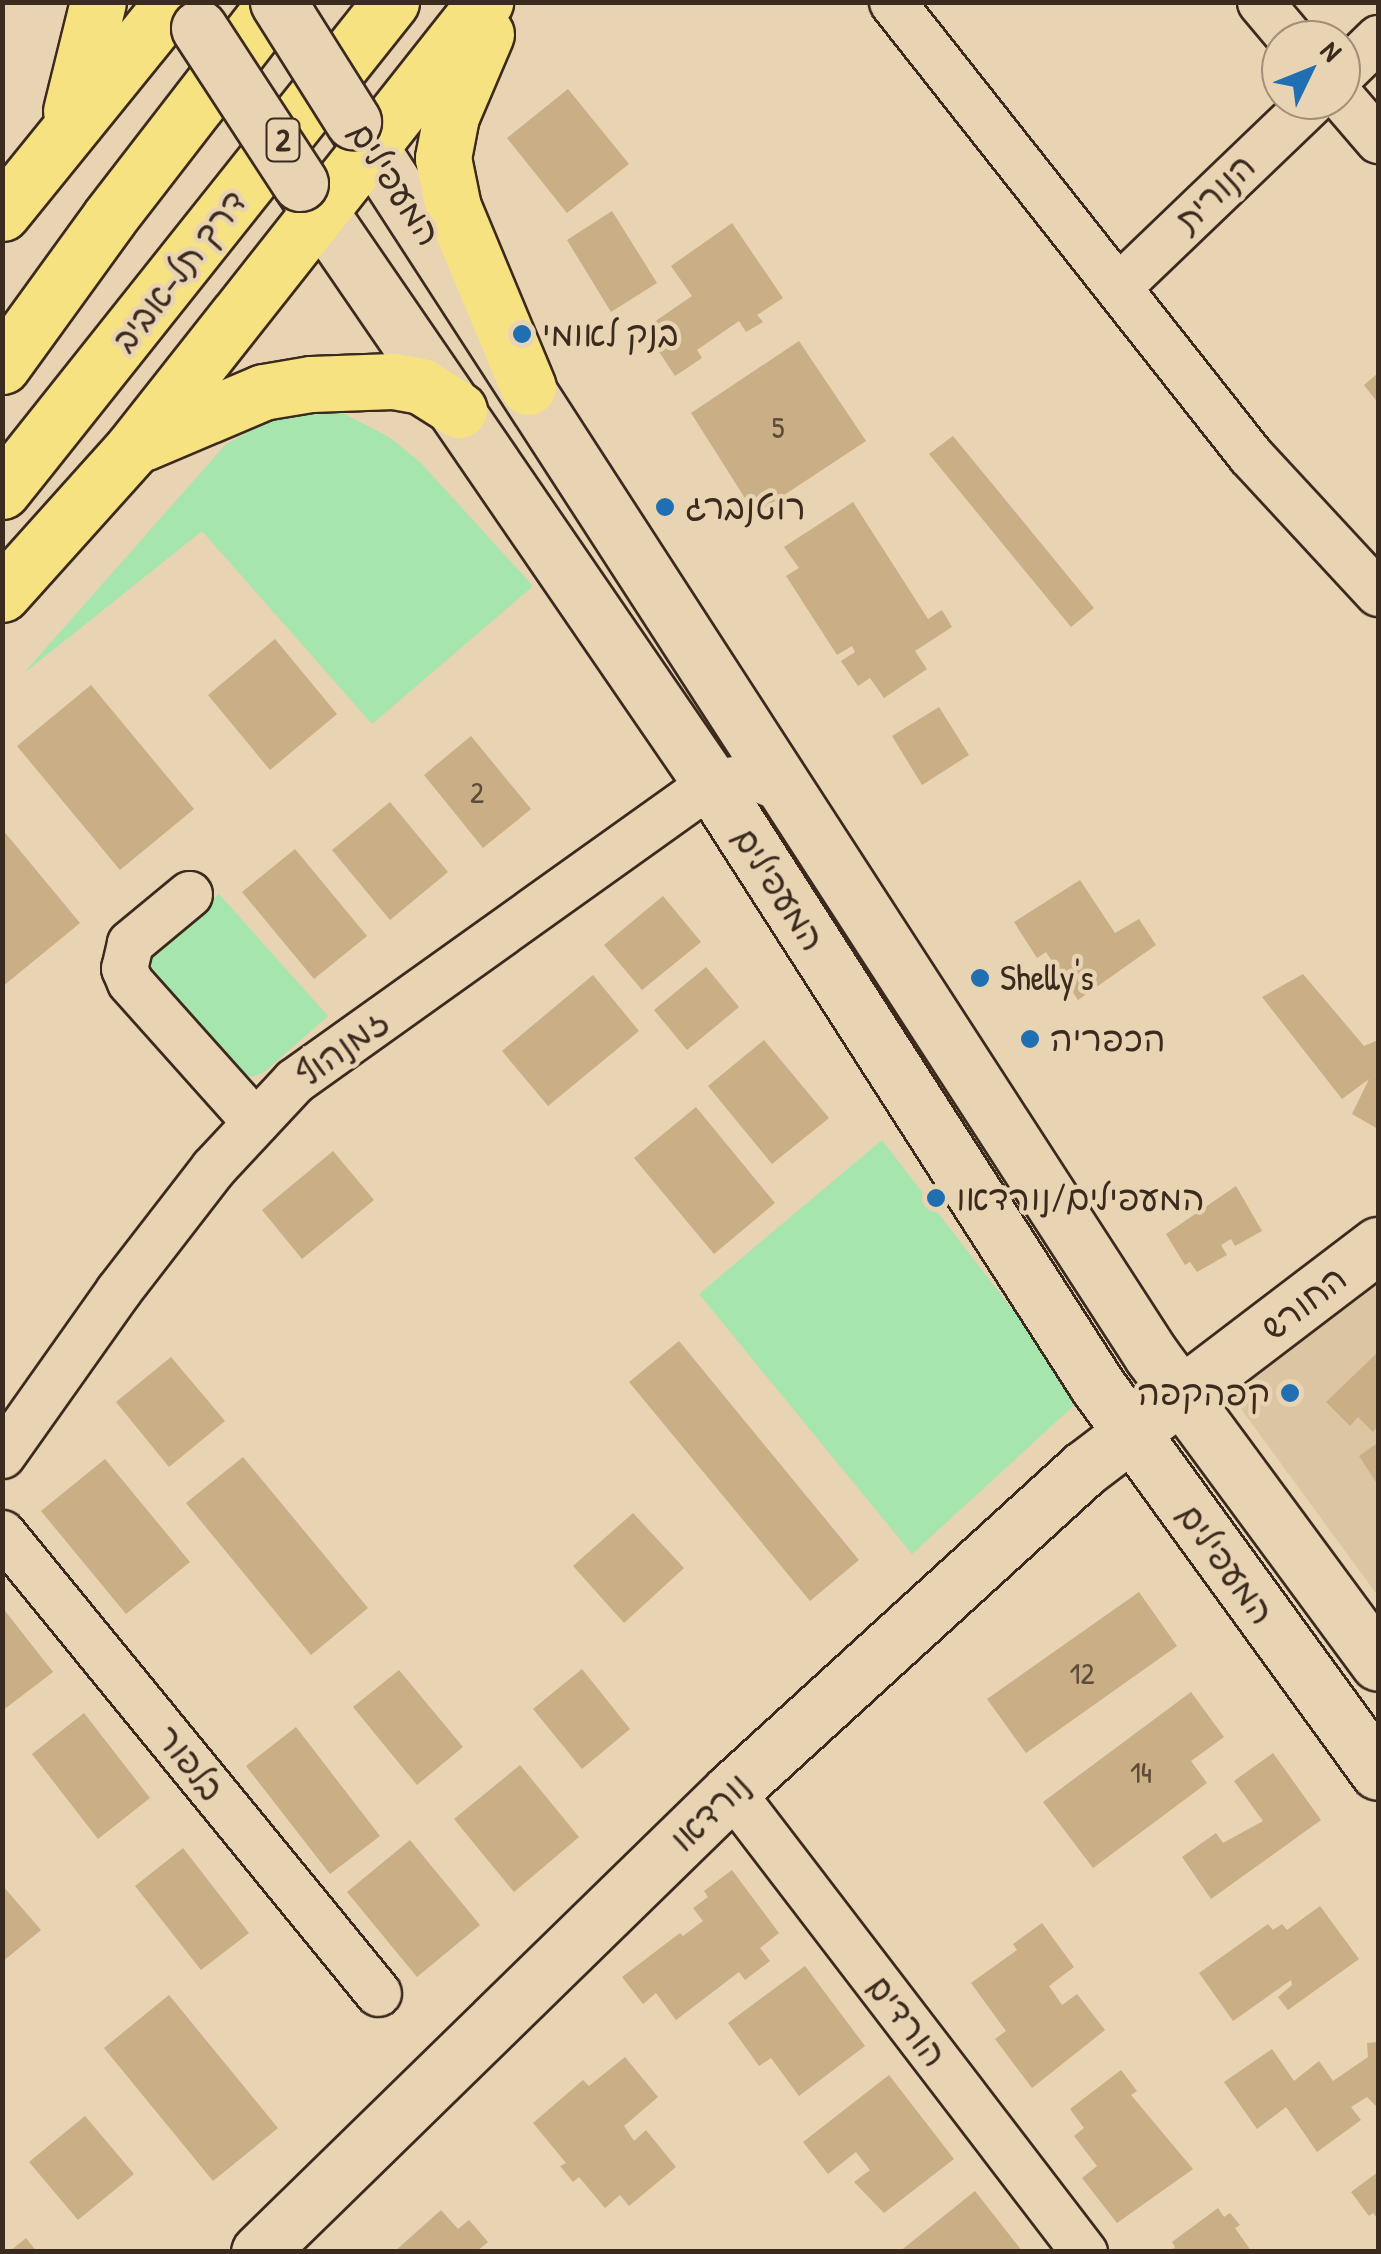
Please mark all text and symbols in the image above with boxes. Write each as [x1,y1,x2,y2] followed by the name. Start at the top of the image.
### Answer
[1261,20,1361,120] north arrow
[1312,32,1350,69] text: N
[266,113,300,167] road number: 2
[339,114,451,254] street label: המעפילים
[1166,145,1264,241] street label: הנורית
[103,182,255,360] street label: דרך תל-אביב
[542,313,679,355] place label: בנק לאומי
[511,323,533,345] marker: בנק לאומי
[772,409,784,445] house number: 5
[685,486,806,528] place label: רוטנברג
[654,496,676,518] marker: רוטנברג
[470,774,484,810] house number: 2
[723,819,835,959] street label: המעפילים
[1000,957,1094,999] place label: Shelly's
[969,967,991,989] marker: Shelly's
[287,1000,397,1096] street label: זמנהוף
[1050,1018,1166,1060] place label: הכפריה
[1019,1028,1041,1050] marker: הכפריה
[956,1177,1205,1219] place label: המעפילים/נורדאו
[925,1187,947,1209] marker: המעפילים/נורדאו
[1253,1257,1355,1349] street label: החורש
[1137,1372,1270,1414] place label: קפהקפה
[1279,1382,1301,1404] marker: קפהקפה
[1168,1495,1284,1633] street label: המעפילים
[1070,1655,1094,1691] house number: 12
[147,1717,233,1809] street label: בלפור
[1130,1754,1152,1790] house number: 14
[661,1764,759,1860] street label: נורדאו
[858,1967,956,2075] street label: הורדים

